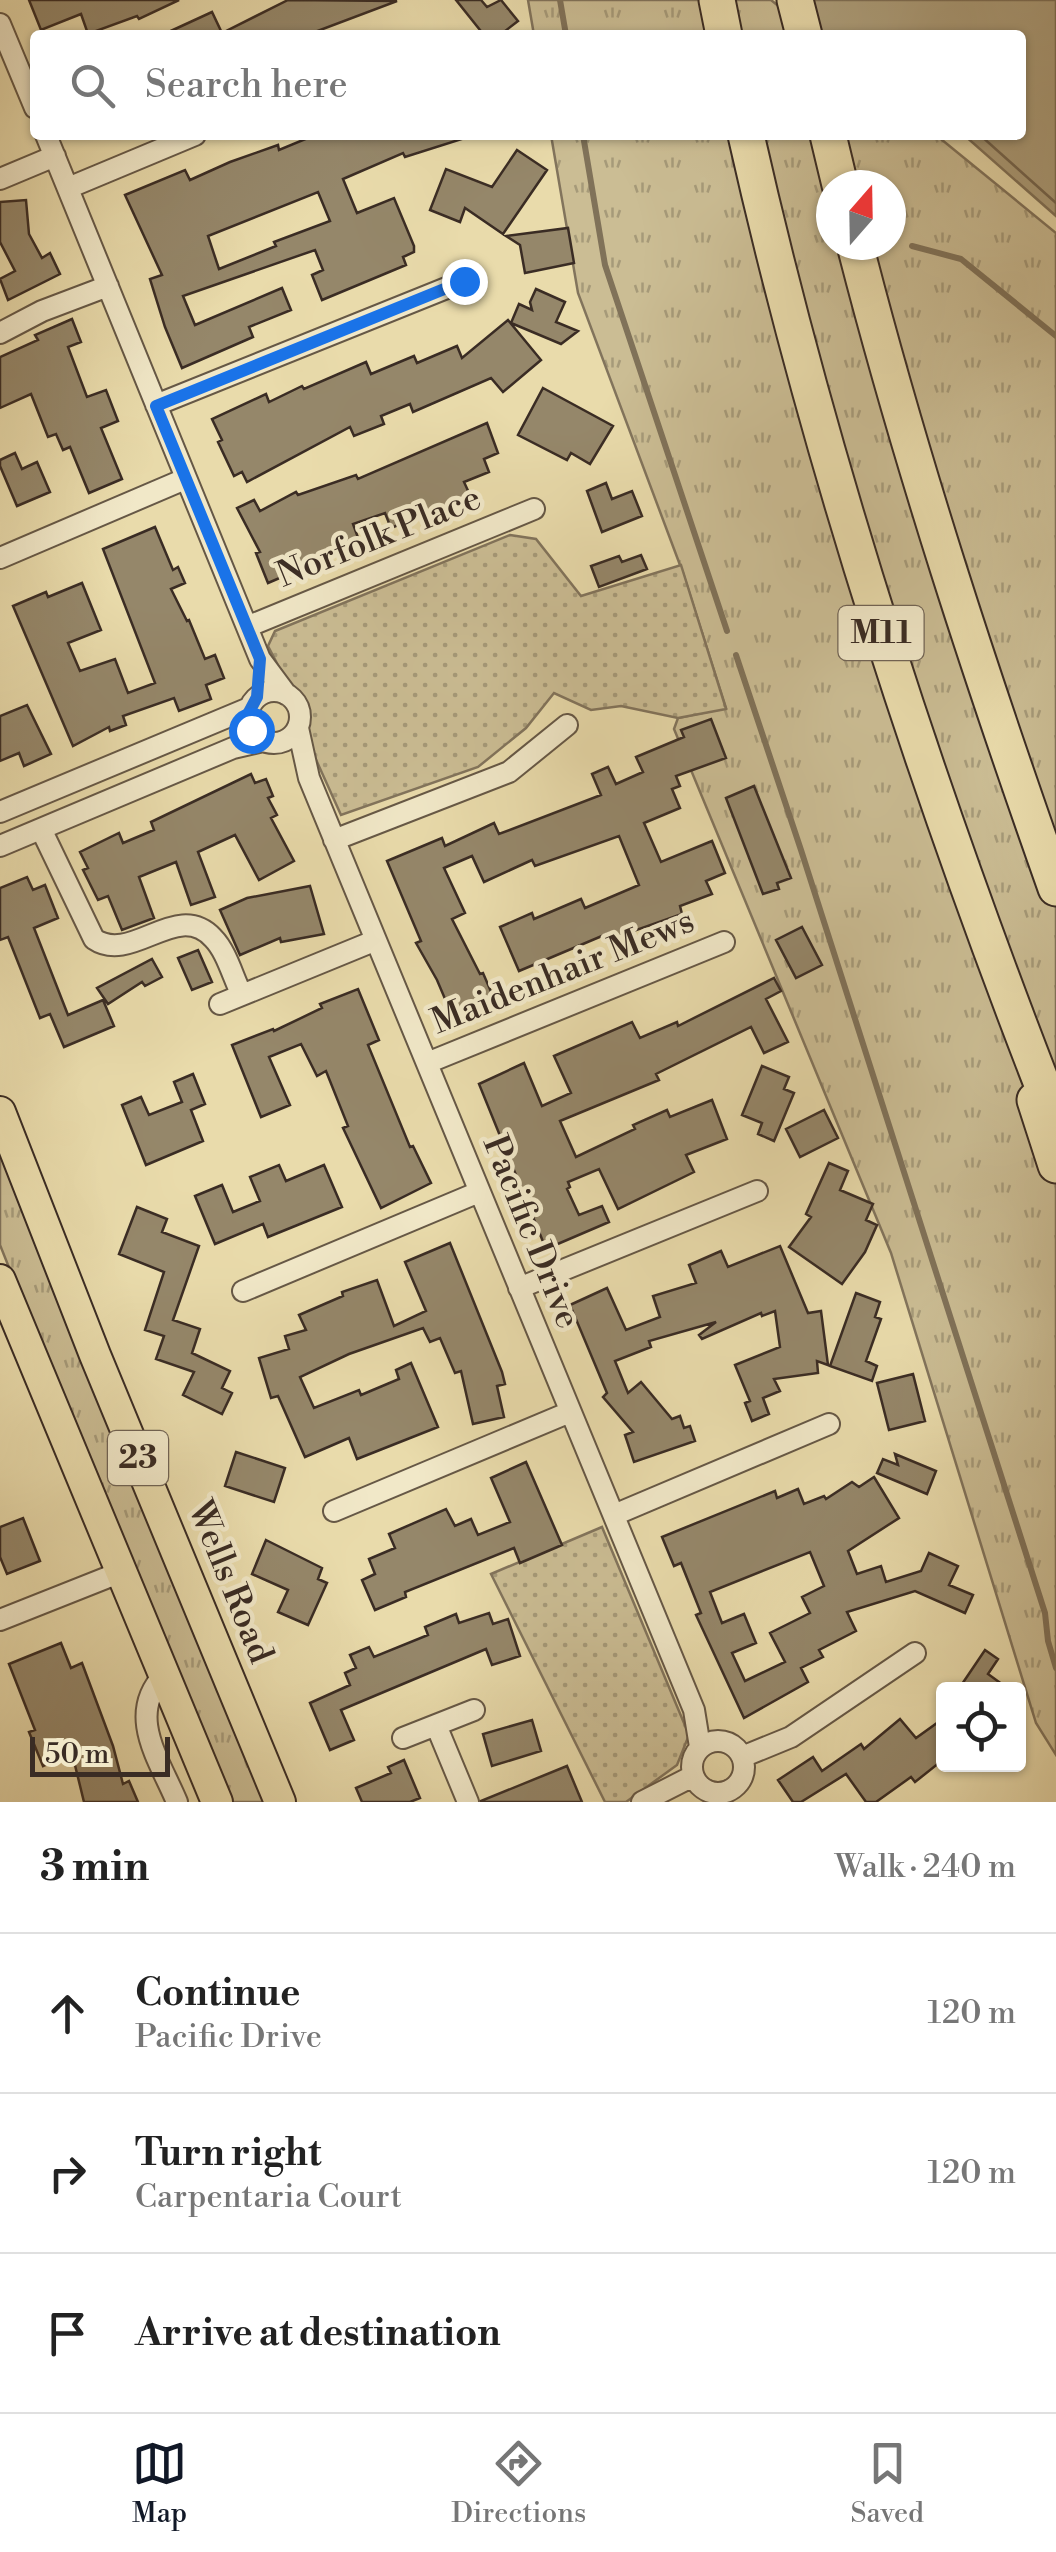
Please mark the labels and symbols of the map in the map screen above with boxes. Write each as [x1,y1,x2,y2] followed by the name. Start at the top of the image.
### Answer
[816,170,906,260] north arrow
[442,259,488,305] route end
[271,477,487,597] street label: Norfolk Place
[838,606,924,660] road number: M11
[229,708,275,754] route start
[425,900,701,1044] street label: Maidenhair Mews
[473,1129,589,1335] street label: Pacific Drive
[108,1431,168,1485] road number: 23
[178,1493,282,1670] street label: Wells Road
[30,1732,170,1776] scale bar

